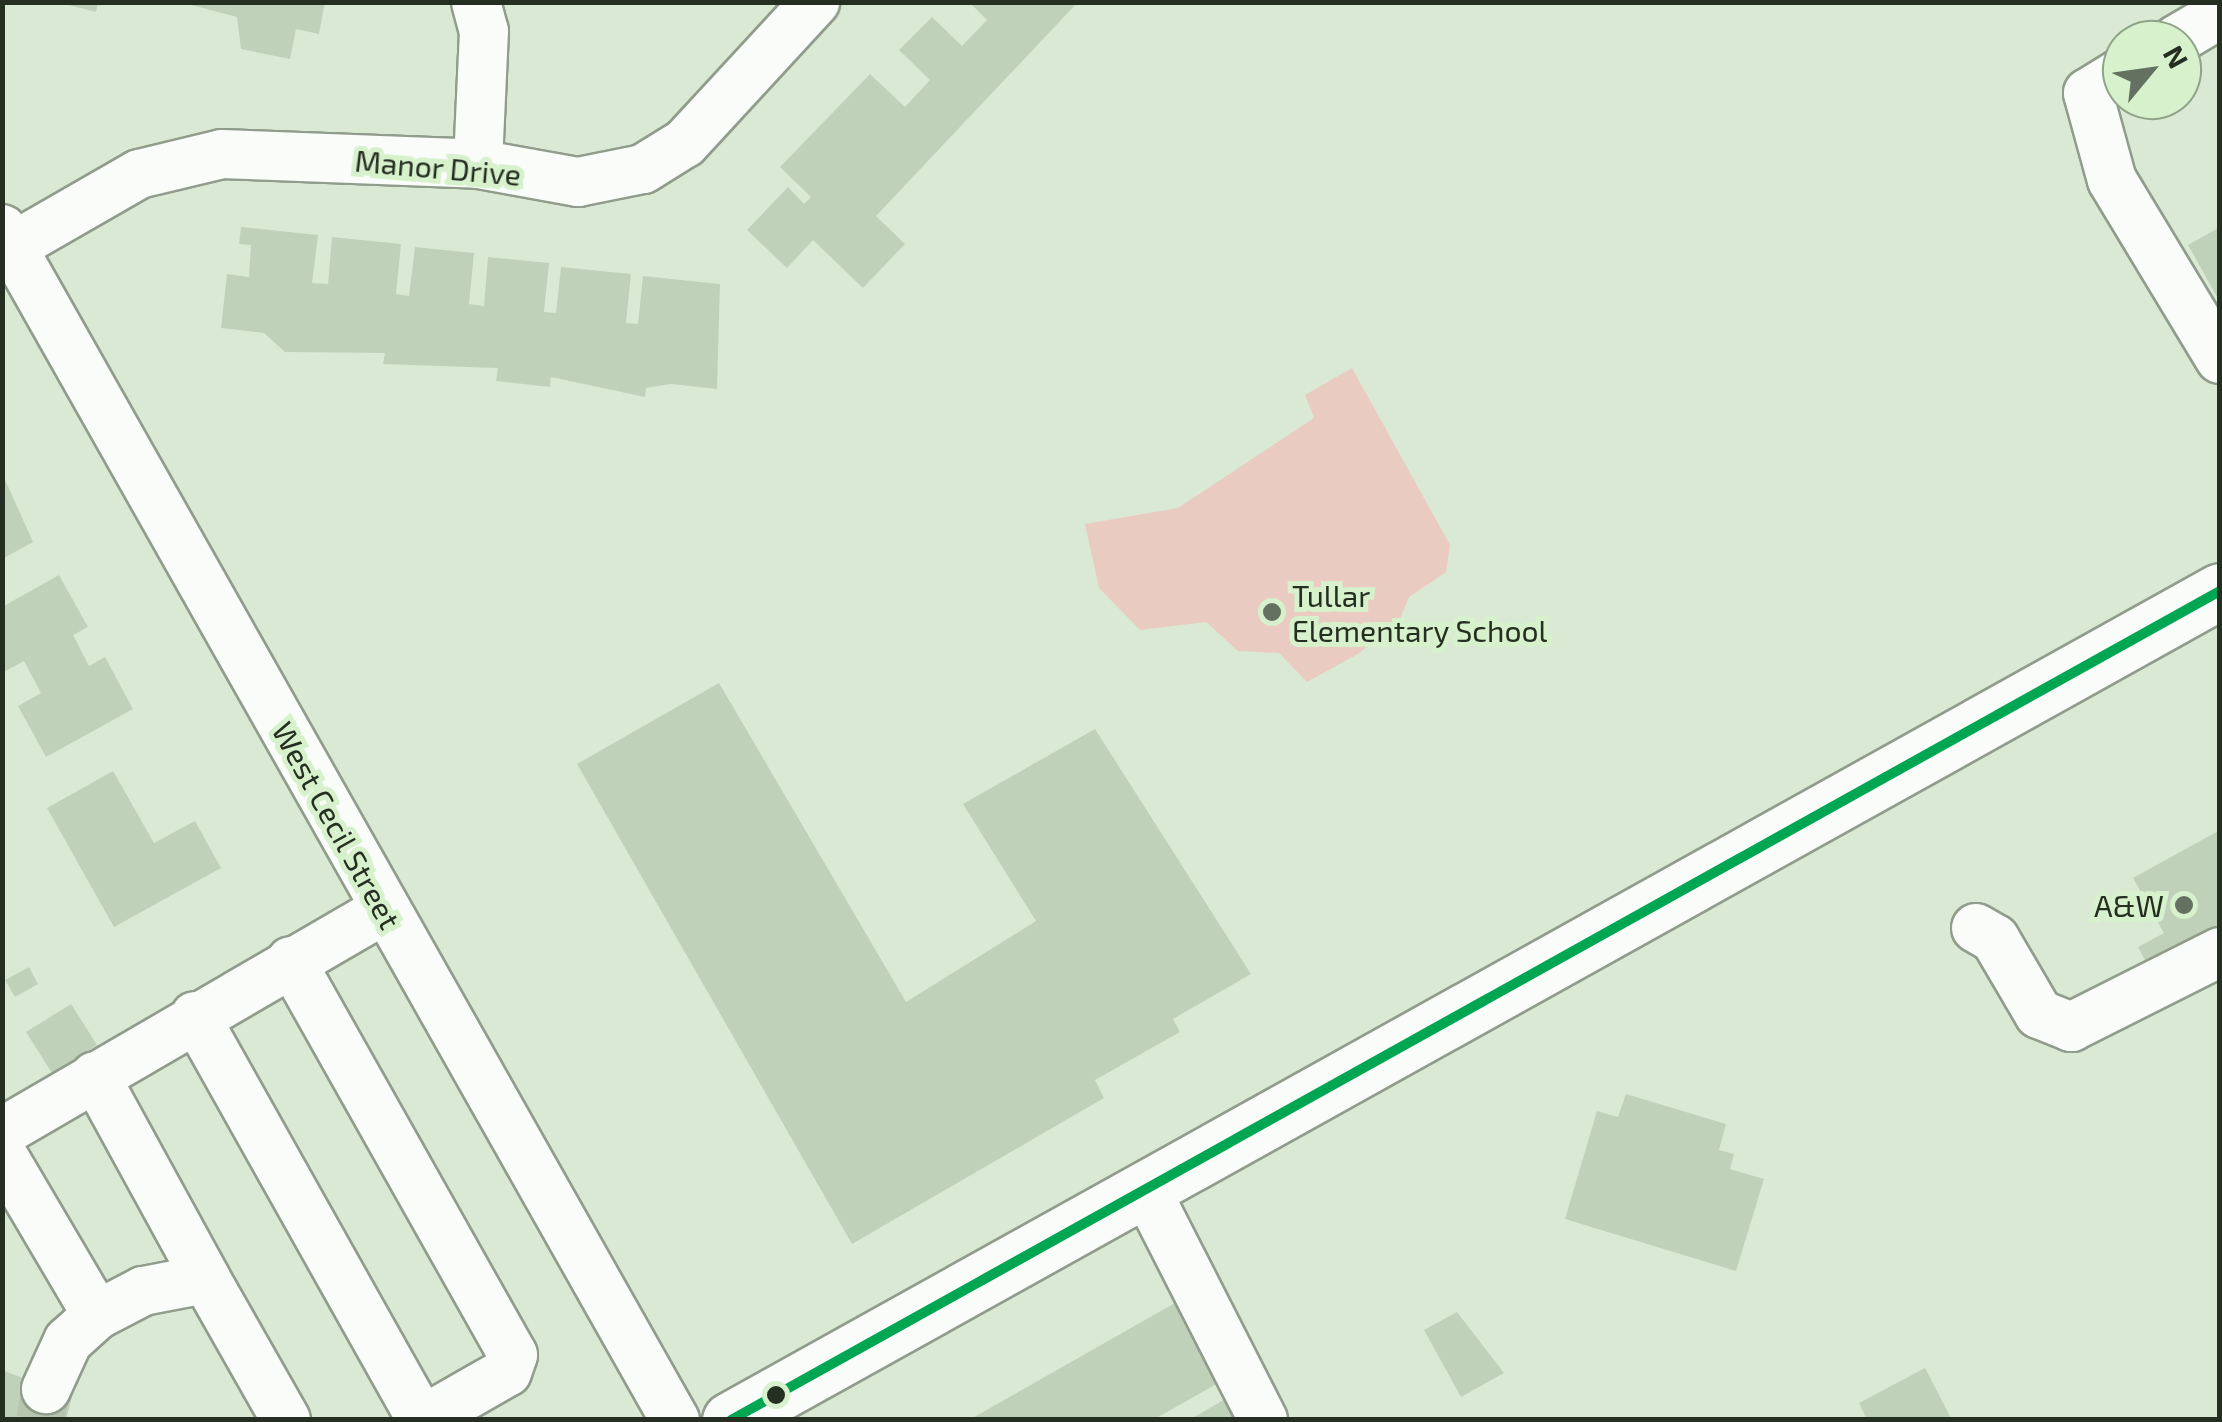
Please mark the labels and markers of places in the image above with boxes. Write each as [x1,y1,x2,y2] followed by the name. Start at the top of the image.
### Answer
[1292,577,1548,648] place label: Tullar Elementary School
[1261,601,1283,623] marker: Tullar Elementary School
[2094,887,2164,923] place label: A&W
[2173,894,2195,916] marker: A&W
[766,1385,786,1405] unlabelled marker

